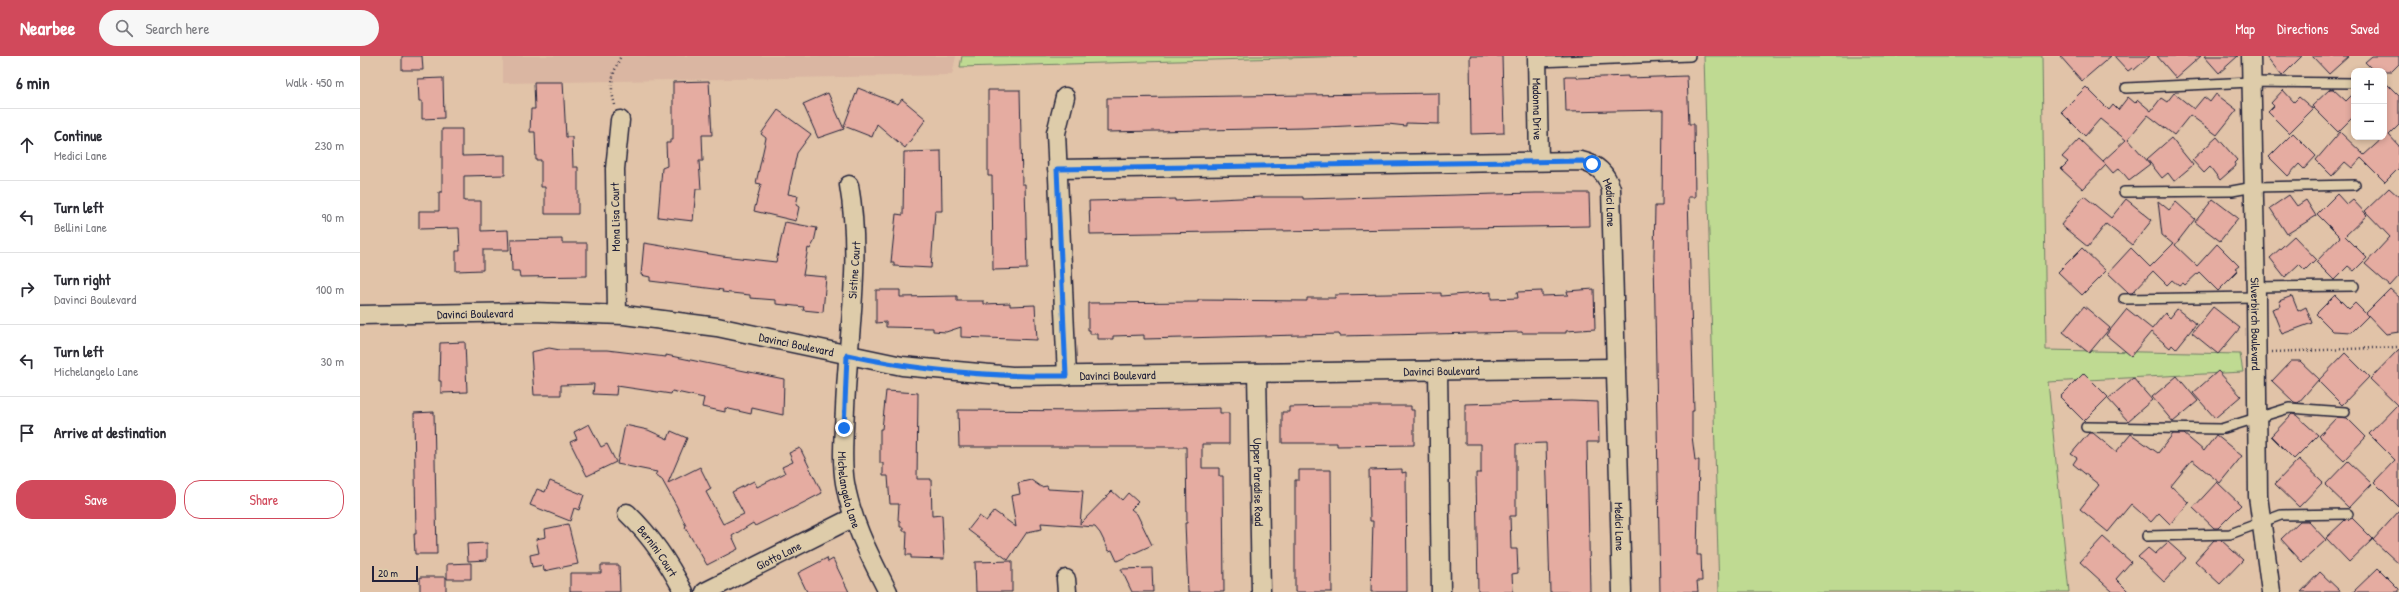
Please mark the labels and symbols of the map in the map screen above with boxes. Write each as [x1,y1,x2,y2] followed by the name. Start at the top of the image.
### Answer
[1529,78,1547,141] street label: Madonna Drive
[1583,155,1601,173] route start
[1599,175,1621,227] street label: Medici Lane
[606,181,624,252] street label: Mona Lisa Court
[844,240,865,299] street label: Sistine Court
[2247,277,2265,371] street label: Silverbirch Boulevard
[437,304,513,322] street label: Davinci Boulevard
[757,328,836,360] street label: Davinci Boulevard
[1403,361,1480,379] street label: Davinci Boulevard
[1079,366,1156,384] street label: Davinci Boulevard
[835,419,853,437] route end
[1250,438,1268,527] street label: Upper Paradise Road
[834,451,866,531] street label: Michelangelo Lane
[1611,502,1629,551] street label: Medici Lane
[634,521,682,580] street label: Bernini Court
[753,537,804,574] street label: Giotto Lane
[372,564,418,583] scale bar

